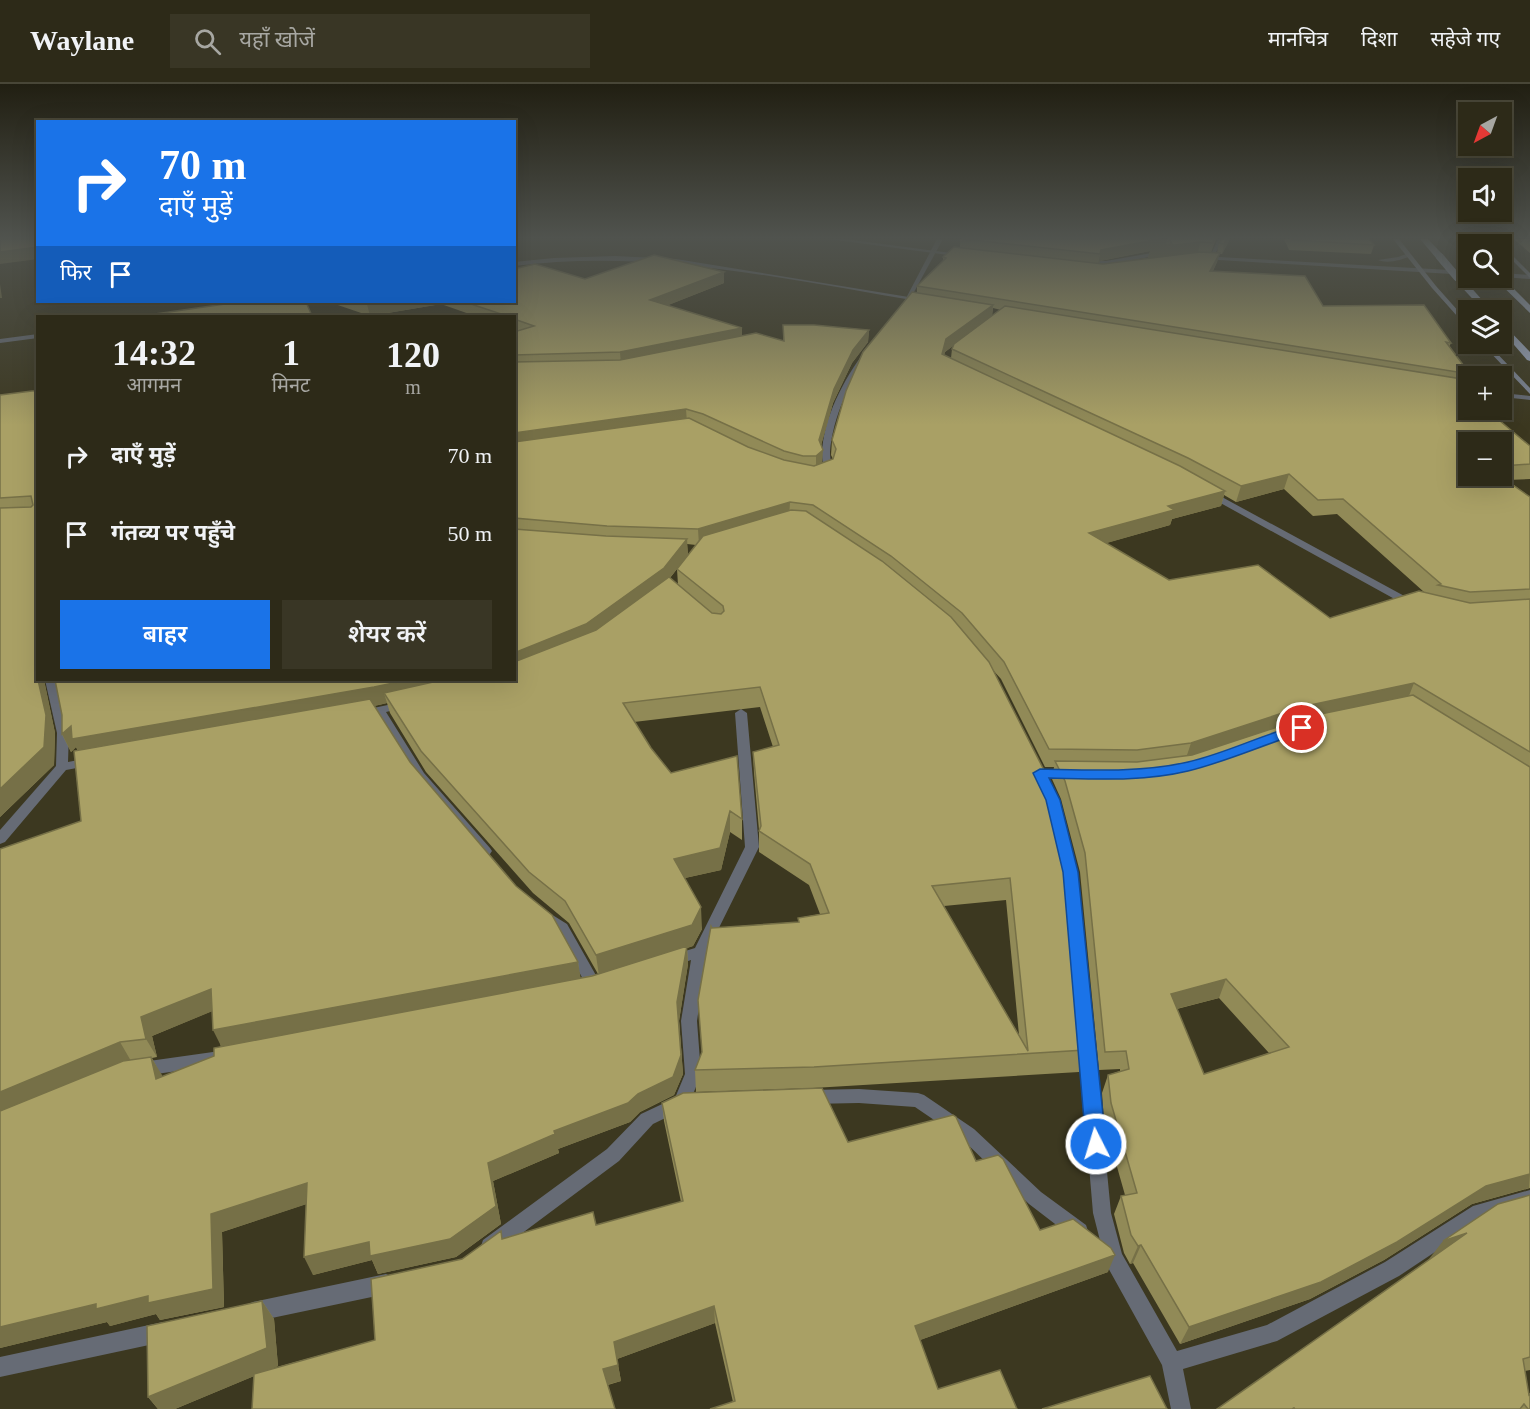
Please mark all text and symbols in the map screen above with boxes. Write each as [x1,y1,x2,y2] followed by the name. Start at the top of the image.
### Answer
[170,14,590,68] search box
[30,25,134,56] text: Waylane
[191,25,224,58] icon: search
[239,27,315,52] text: यहाँ खोजें
[1268,27,1328,51] text: मानचित्र
[1361,27,1397,51] text: दिशा
[1430,27,1500,51] text: सहेजे गए
[1458,102,1512,156] north arrow
[1458,102,1512,486] map controls
[159,142,247,188] text: 70 m
[60,144,138,222] icon: right
[1458,168,1512,222] button: sound
[159,191,233,221] text: दाएँ मुड़ें
[1458,234,1512,288] button: search
[104,258,137,291] icon: arrive
[60,260,92,285] text: फिर
[1458,300,1512,354] button: layers
[112,333,196,373] text: 14:32
[282,333,300,373] text: 1
[386,335,440,375] text: 120
[1458,366,1512,420] button: +
[127,374,181,396] text: आगमन
[272,374,310,396] text: मिनट
[405,376,421,398] text: m
[1458,432,1512,486] button: −
[60,440,93,473] icon: right
[111,442,176,467] text: दाएँ मुड़ें
[447,443,492,468] text: 70 m
[60,518,93,551] icon: arrive
[111,520,235,545] text: गंतव्य पर पहुँचे
[447,521,492,546] text: 50 m
[60,600,270,669] button: बाहर
[282,600,492,669] button: शेयर करें
[1276,702,1327,753] pin
[1285,711,1318,744] icon: arrive
[1064,1112,1128,1176] position arrow

